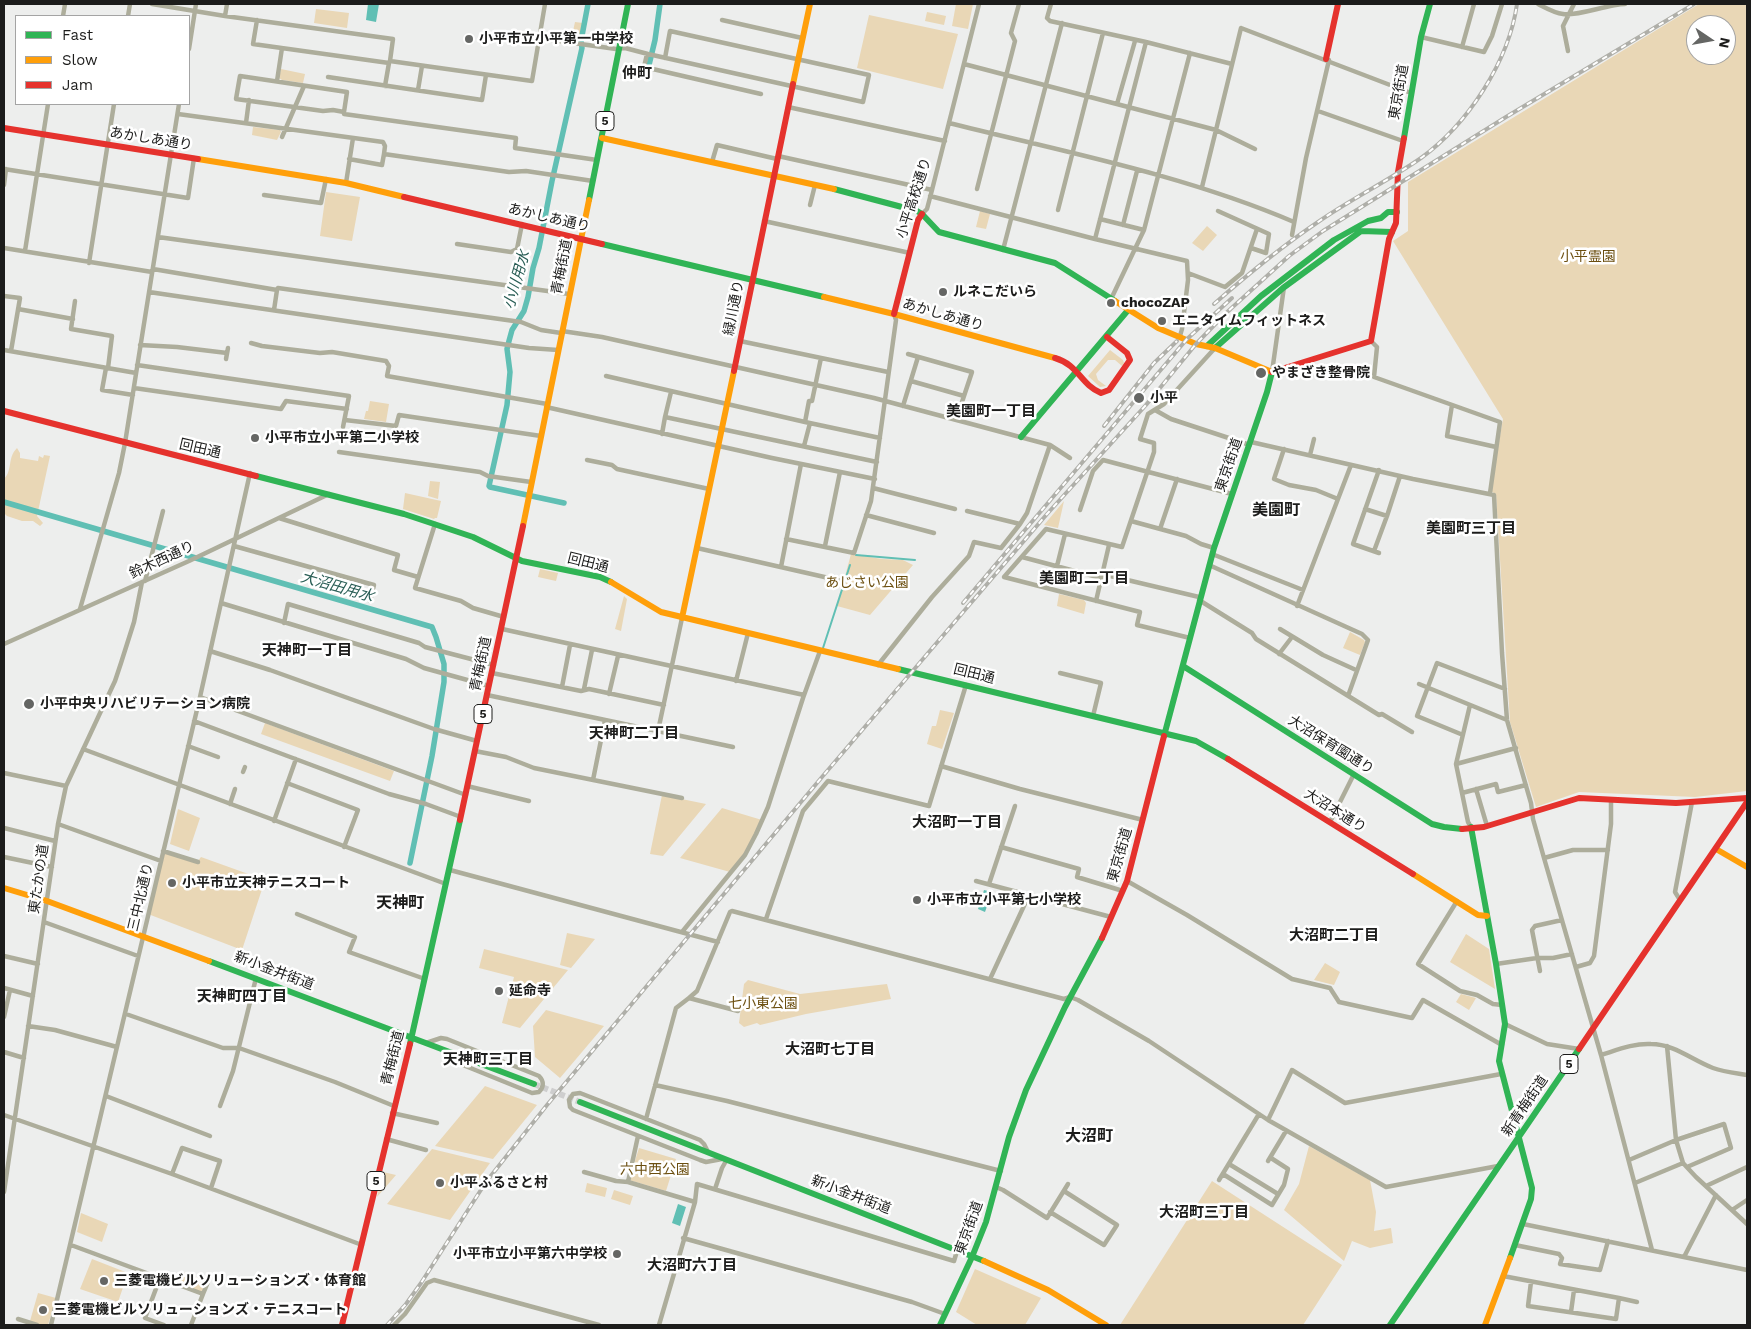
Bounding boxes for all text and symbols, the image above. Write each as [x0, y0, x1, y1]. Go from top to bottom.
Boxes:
legend [15, 15, 190, 105]
north arrow [1686, 15, 1736, 65]
text: Fast [62, 26, 93, 44]
place label: 小平市立小平第一中学校 [479, 31, 633, 47]
marker: 小平市立小平第一中学校 [463, 33, 475, 45]
text: N [1716, 36, 1734, 50]
text: Slow [62, 51, 98, 69]
street label: 東京街道 [1386, 63, 1412, 121]
district label: 仲町 [622, 65, 652, 83]
text: Jam [62, 76, 93, 94]
road number: 5 [596, 112, 614, 130]
street label: あかしあ通り [108, 124, 194, 154]
street label: 小平高校通り [893, 155, 935, 241]
street label: あかしあ通り [506, 200, 592, 236]
street label: 青梅街道 [548, 238, 576, 296]
water label: 小川用水 [500, 249, 534, 311]
park label: 小平霊園 [1560, 249, 1616, 265]
street label: 緑川通り [720, 279, 748, 337]
place label: ルネこだいら [953, 284, 1037, 300]
marker: ルネこだいら [937, 286, 949, 298]
street label: あかしあ通り [900, 295, 986, 335]
place label: chocoZAP [1121, 295, 1190, 311]
marker: chocoZAP [1105, 297, 1117, 309]
place label: エニタイムフィットネス [1172, 313, 1326, 329]
marker: エニタイムフィットネス [1156, 315, 1168, 327]
place label: やまざき整骨院 [1272, 365, 1370, 381]
marker: やまざき整骨院 [1254, 366, 1268, 380]
place label: 小平 [1150, 390, 1178, 406]
marker: 小平 [1132, 391, 1146, 405]
district label: 美園町一丁目 [946, 403, 1036, 421]
place label: 小平市立小平第二小学校 [265, 430, 419, 446]
marker: 小平市立小平第二小学校 [249, 432, 261, 444]
street label: 回田通 [178, 436, 222, 462]
street label: 東京街道 [1212, 436, 1246, 494]
district label: 美園町 [1252, 500, 1300, 520]
district label: 美園町三丁目 [1426, 520, 1516, 538]
street label: 鈴木西通り [127, 538, 197, 582]
street label: 回田通 [566, 550, 610, 576]
water label: 大沼田用水 [298, 568, 376, 606]
district label: 美園町二丁目 [1039, 570, 1129, 588]
park label: あじさい公園 [825, 575, 909, 591]
street label: 青梅街道 [467, 635, 495, 693]
district label: 天神町一丁目 [262, 642, 352, 660]
street label: 回田通 [952, 661, 996, 687]
place label: 小平中央リハビリテーション病院 [40, 696, 250, 712]
marker: 小平中央リハビリテーション病院 [22, 697, 36, 711]
road number: 5 [474, 704, 492, 724]
street label: 大沼保育園通り [1285, 712, 1377, 778]
district label: 天神町二丁目 [589, 725, 679, 743]
street label: 大沼本通り [1301, 785, 1369, 837]
district label: 大沼町一丁目 [912, 814, 1002, 832]
street label: 東京街道 [1104, 826, 1136, 884]
street label: 東たかの道 [26, 843, 52, 915]
street label: 三中北通り [125, 861, 157, 933]
place label: 小平市立天神テニスコート [182, 875, 350, 891]
marker: 小平市立天神テニスコート [166, 877, 178, 889]
place label: 小平市立小平第七小学校 [927, 892, 1081, 908]
district label: 天神町 [376, 893, 424, 913]
marker: 小平市立小平第七小学校 [911, 894, 923, 906]
district label: 大沼町二丁目 [1289, 927, 1379, 945]
street label: 新小金井街道 [232, 948, 316, 994]
place label: 延命寺 [509, 983, 551, 999]
marker: 延命寺 [493, 985, 505, 997]
district label: 天神町四丁目 [197, 988, 287, 1006]
park label: 七小東公園 [728, 996, 798, 1012]
street label: 青梅街道 [378, 1029, 408, 1087]
district label: 大沼町七丁目 [785, 1041, 875, 1059]
district label: 天神町三丁目 [443, 1051, 533, 1069]
road number: 5 [1560, 1054, 1578, 1074]
street label: 新青梅街道 [1498, 1072, 1552, 1140]
district label: 大沼町 [1065, 1126, 1113, 1146]
park label: 六中西公園 [620, 1162, 690, 1178]
road number: 5 [367, 1172, 385, 1190]
street label: 新小金井街道 [809, 1172, 893, 1218]
place label: 小平ふるさと村 [450, 1175, 548, 1191]
marker: 小平ふるさと村 [434, 1177, 446, 1189]
street label: 東京街道 [952, 1199, 986, 1257]
district label: 大沼町三丁目 [1159, 1204, 1249, 1222]
place label: 小平市立小平第六中学校 [453, 1246, 607, 1262]
marker: 小平市立小平第六中学校 [611, 1248, 623, 1260]
district label: 大沼町六丁目 [647, 1257, 737, 1275]
place label: 三菱電機ビルソリューションズ・体育館 [114, 1273, 366, 1289]
marker: 三菱電機ビルソリューションズ・体育館 [98, 1275, 110, 1287]
place label: 三菱電機ビルソリューションズ・テニスコート [53, 1302, 347, 1318]
marker: 三菱電機ビルソリューションズ・テニスコート [37, 1304, 49, 1316]

